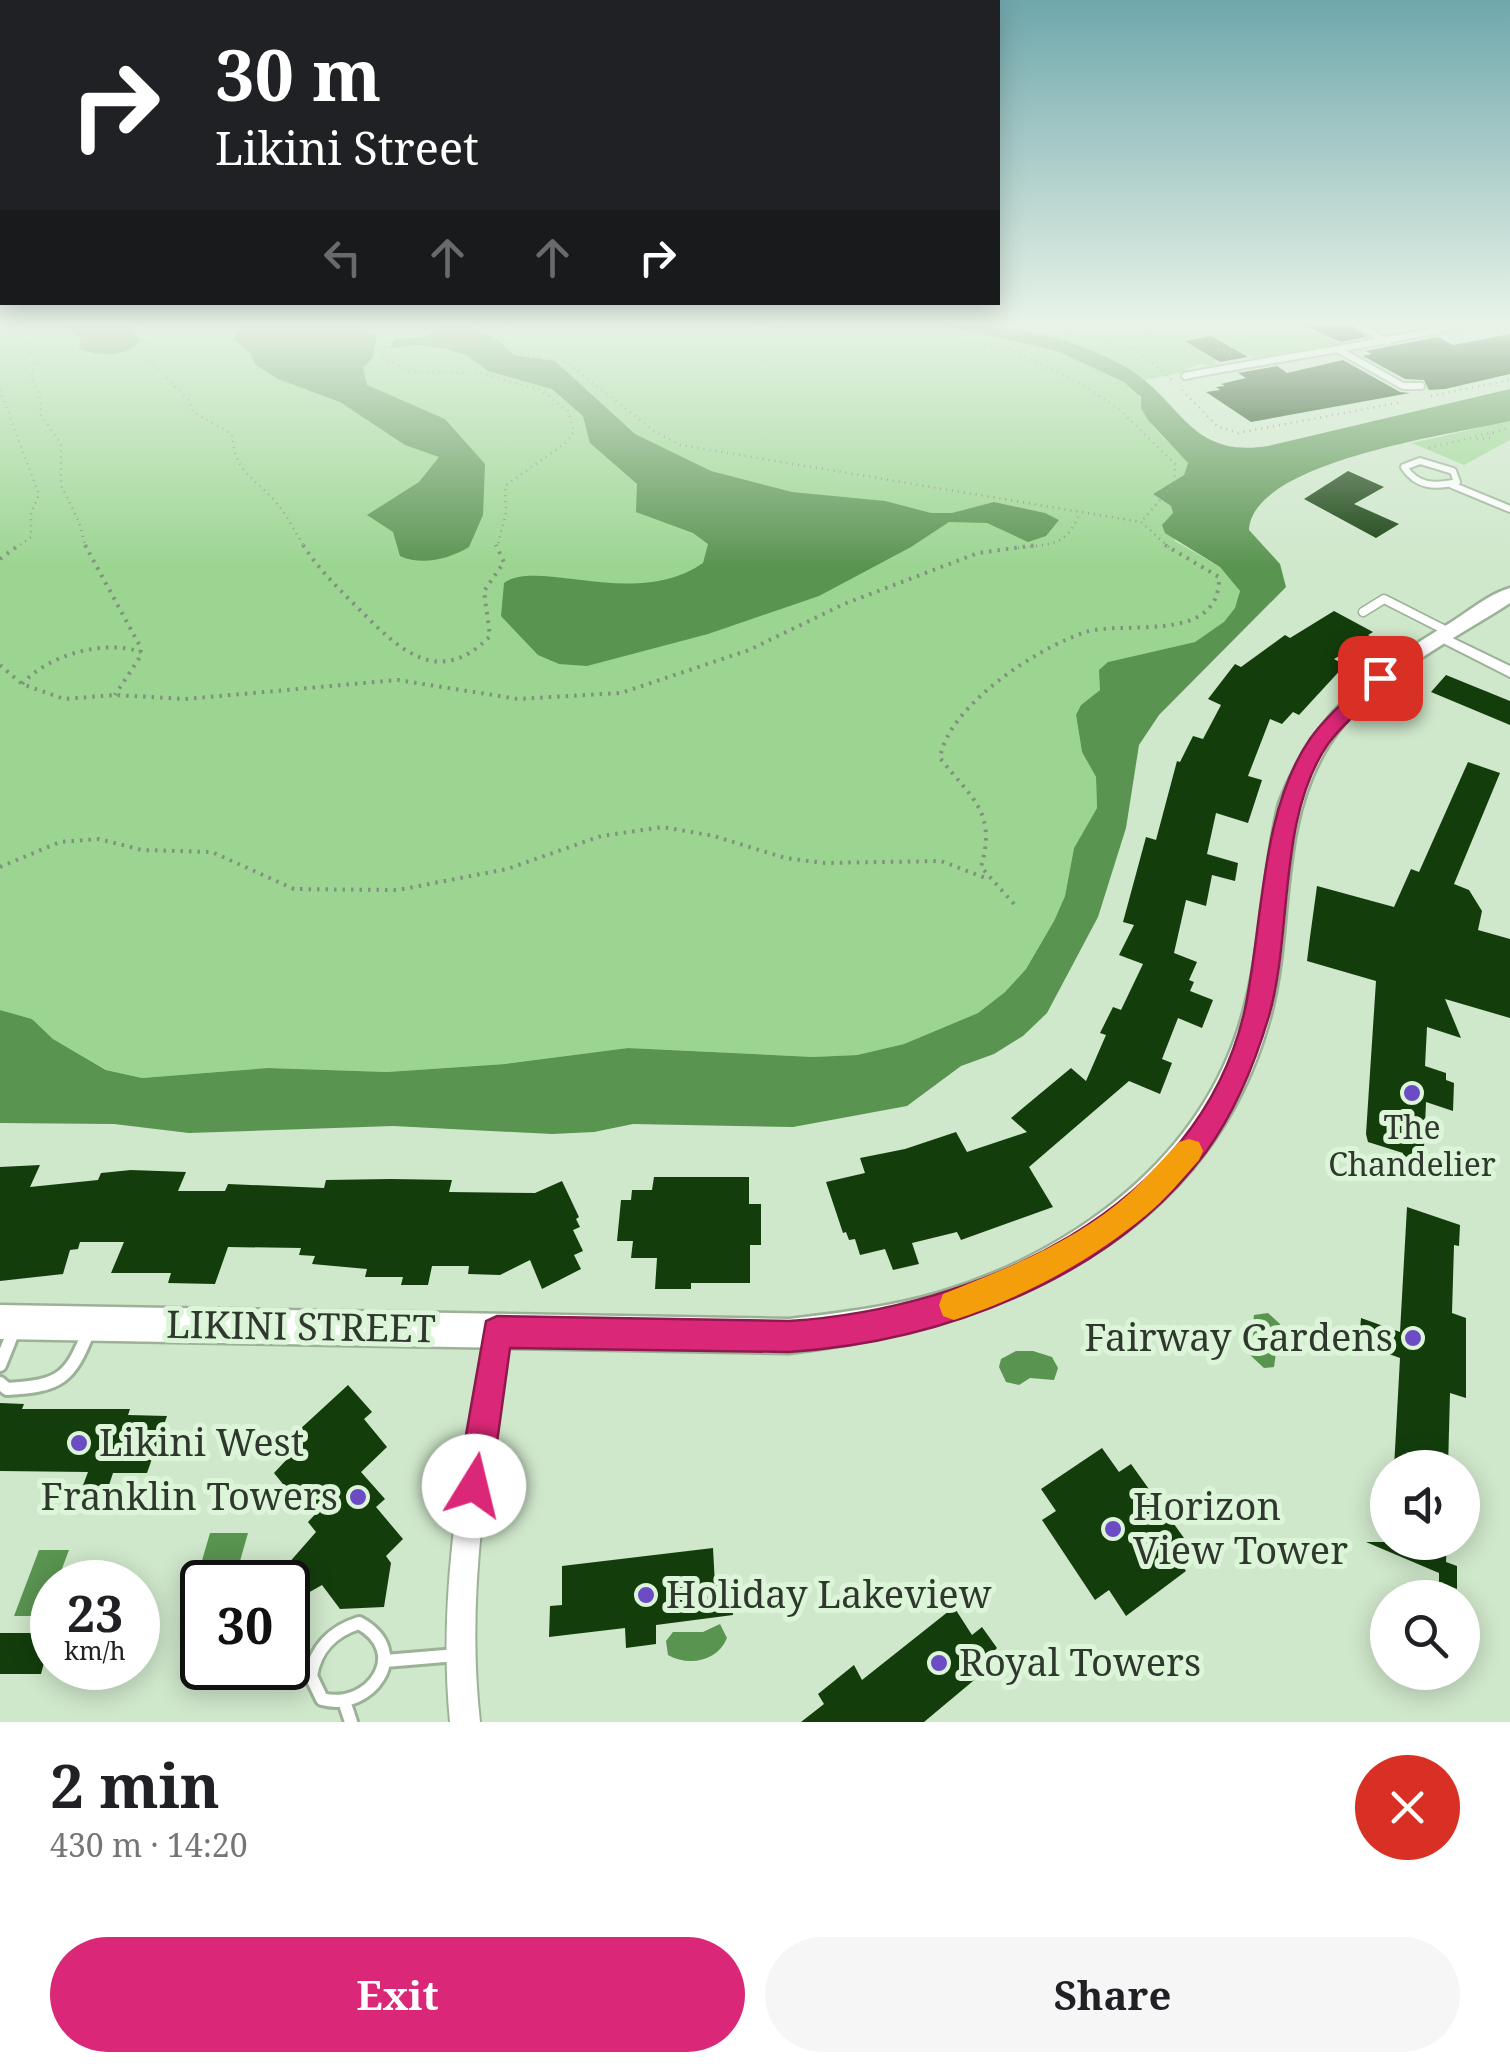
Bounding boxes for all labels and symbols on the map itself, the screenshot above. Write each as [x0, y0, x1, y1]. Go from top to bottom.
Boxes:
pin [1338, 636, 1423, 721]
marker: The Chandelier [1401, 1082, 1423, 1104]
place label: The Chandelier [1328, 1105, 1496, 1185]
street label: LIKINI STREET [166, 1297, 436, 1353]
place label: Fairway Gardens [1084, 1310, 1393, 1362]
marker: Fairway Gardens [1402, 1327, 1424, 1349]
place label: Likini West [99, 1415, 304, 1467]
marker: Likini West [68, 1432, 90, 1454]
position arrow [422, 1434, 526, 1538]
place label: Franklin Towers [41, 1469, 338, 1521]
place label: Horizon View Tower [1133, 1479, 1348, 1575]
marker: Franklin Towers [347, 1486, 369, 1508]
marker: Horizon View Tower [1102, 1518, 1124, 1540]
speed limit sign: 30 [180, 1560, 310, 1690]
place label: Holiday Lakeview [666, 1567, 992, 1619]
marker: Holiday Lakeview [635, 1584, 657, 1606]
place label: Royal Towers [959, 1635, 1201, 1687]
marker: Royal Towers [928, 1652, 950, 1674]

